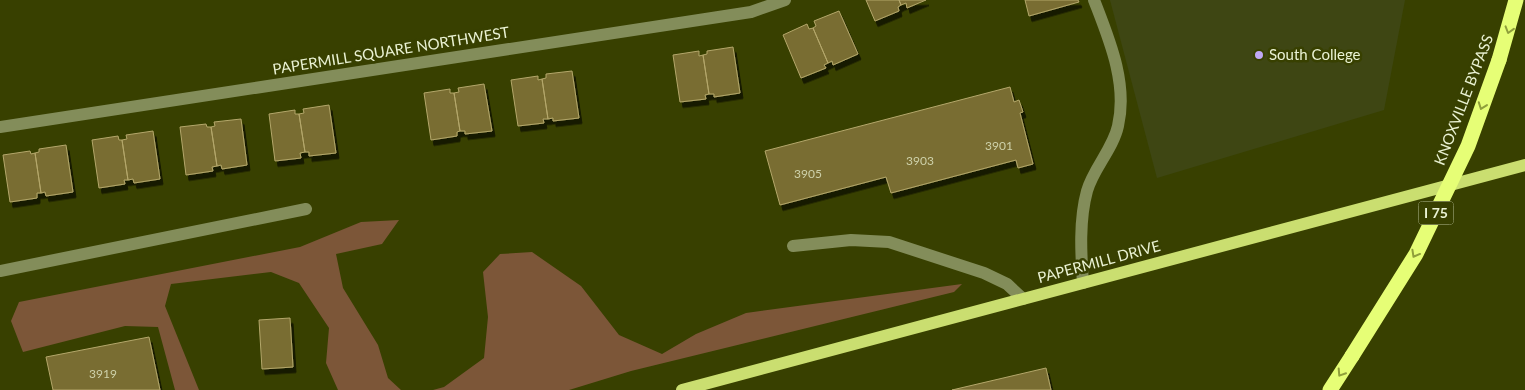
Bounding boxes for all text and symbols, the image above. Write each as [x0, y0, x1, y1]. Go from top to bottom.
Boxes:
street label: PAPERMILL SQUARE NORTHWEST [271, 22, 511, 78]
one-way arrow [1504, 26, 1514, 34]
street label: KNOXVILLE BYPASS [1430, 32, 1496, 167]
place label: South College [1269, 45, 1361, 63]
marker: South College [1253, 49, 1265, 61]
one-way arrow [1478, 101, 1488, 110]
house number: 3901 [985, 138, 1013, 153]
house number: 3903 [906, 153, 934, 168]
house number: 3905 [794, 166, 822, 181]
road number: I 75 [1418, 202, 1454, 224]
street label: PAPERMILL DRIVE [1035, 236, 1162, 286]
one-way arrow [1412, 249, 1422, 258]
house number: 3919 [89, 366, 117, 381]
one-way arrow [1338, 367, 1347, 377]

